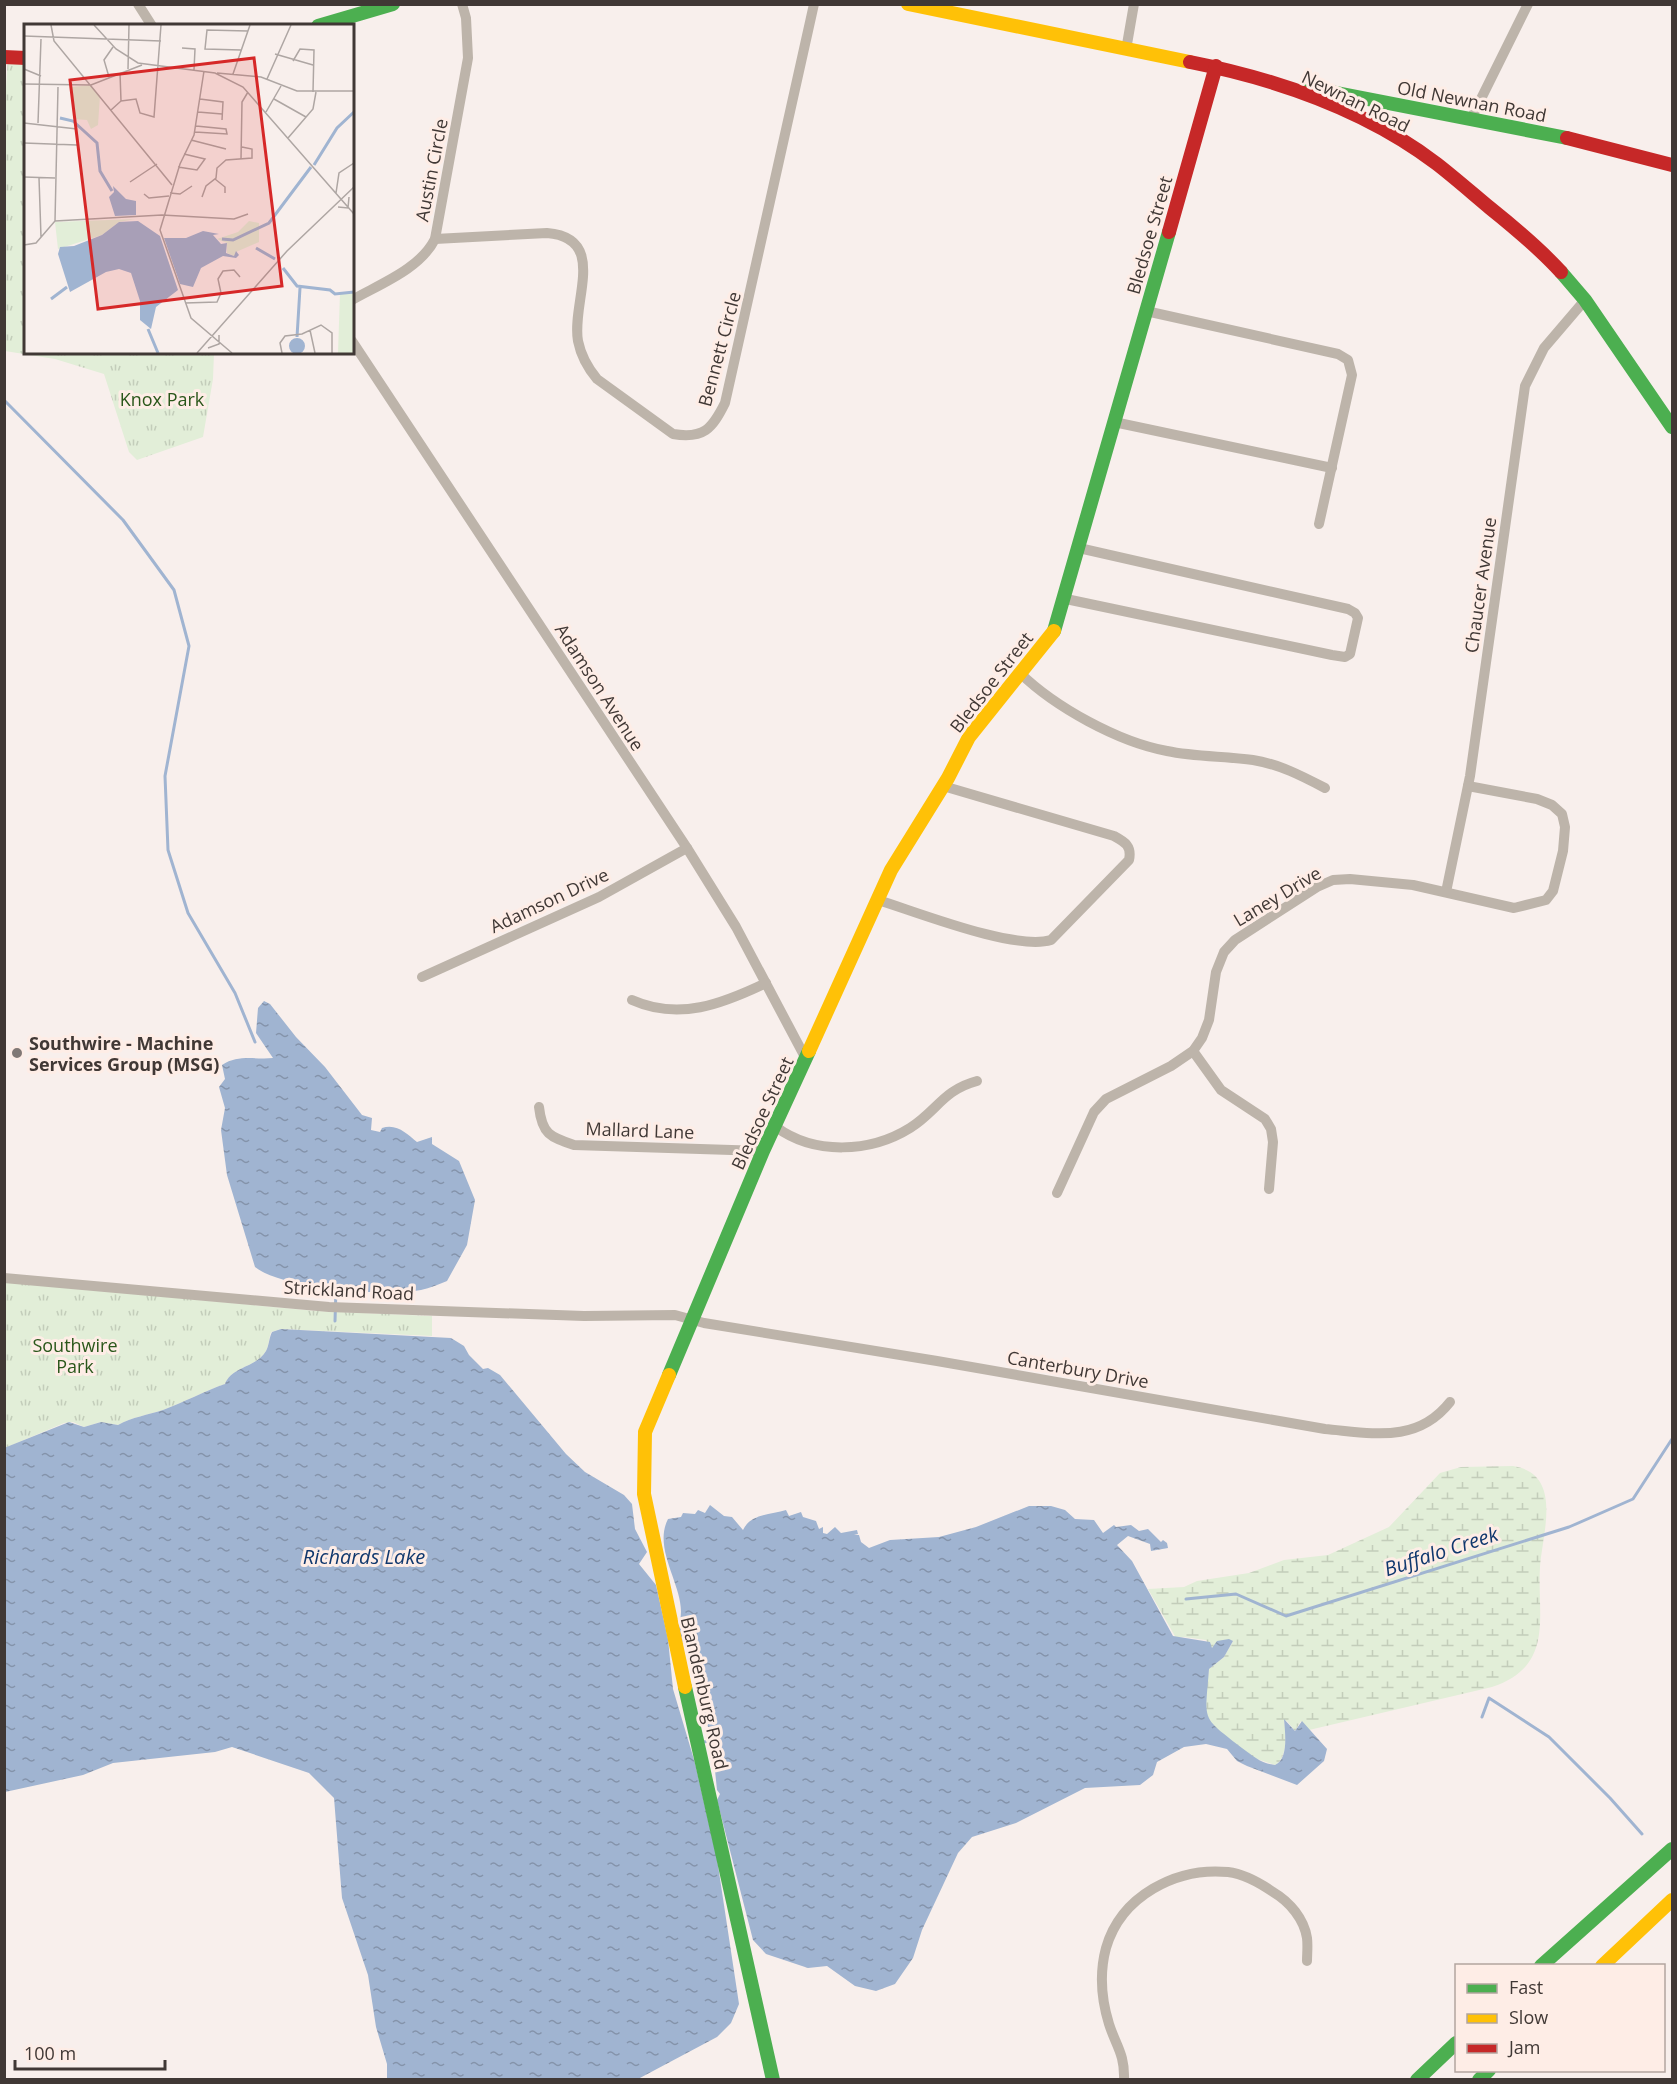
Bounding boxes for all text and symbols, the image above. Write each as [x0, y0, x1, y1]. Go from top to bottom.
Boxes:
inset map [24, 24, 354, 354]
street label: Newnan Road [1298, 64, 1414, 138]
street label: Old Newnan Road [1395, 75, 1549, 127]
street label: Austin Circle [409, 117, 453, 223]
street label: Bledsoe Street [1121, 173, 1177, 297]
street label: Bennett Circle [692, 289, 746, 409]
park label: Knox Park [120, 387, 205, 411]
street label: Chaucer Avenue [1459, 516, 1501, 654]
street label: Adamson Avenue [550, 619, 650, 755]
street label: Bledsoe Street [944, 627, 1038, 737]
street label: Laney Drive [1229, 860, 1325, 932]
street label: Adamson Drive [486, 862, 612, 938]
place label: Southwire - Machine Services Group (MSG) [29, 1031, 219, 1076]
marker: Southwire - Machine Services Group (MSG) [10, 1046, 24, 1060]
street label: Bledsoe Street [725, 1053, 799, 1173]
street label: Mallard Lane [585, 1116, 695, 1144]
street label: Strickland Road [283, 1275, 415, 1305]
park label: Southwire Park [32, 1333, 118, 1378]
street label: Canterbury Drive [1005, 1345, 1151, 1393]
water label: Buffalo Creek [1381, 1520, 1503, 1582]
water label: Richards Lake [303, 1543, 425, 1570]
street label: Blandenburg Road [676, 1614, 734, 1772]
legend [1455, 1964, 1665, 2072]
text: Fast [1509, 1975, 1543, 1999]
text: Slow [1509, 2005, 1548, 2029]
scale bar [15, 2033, 165, 2071]
text: Jam [1507, 2035, 1541, 2059]
text: 100 m [24, 2041, 76, 2065]

